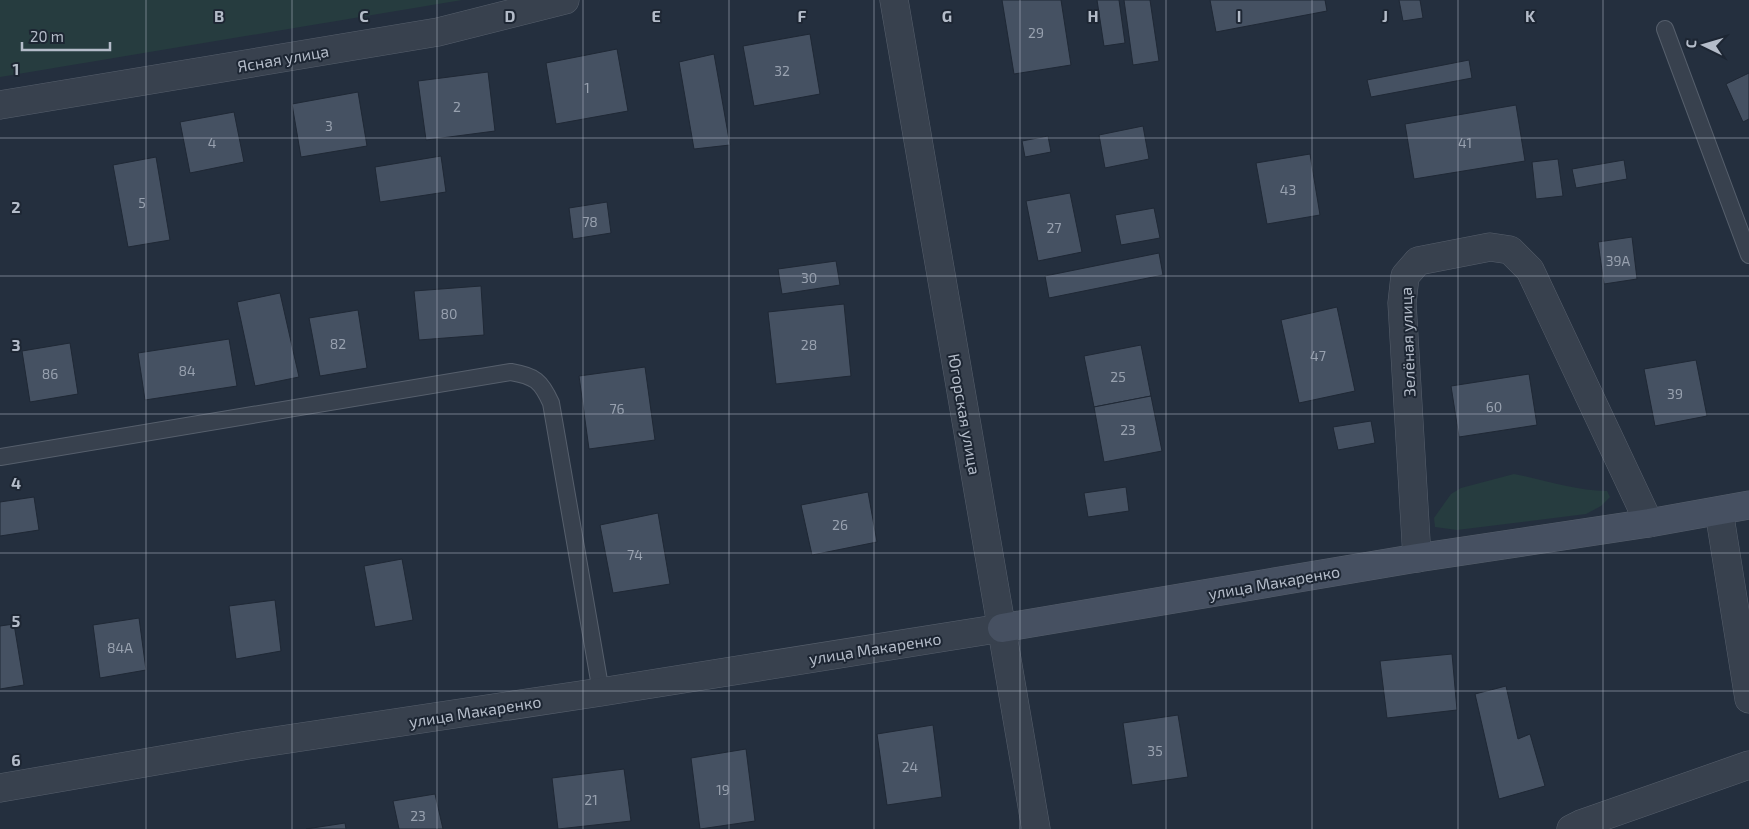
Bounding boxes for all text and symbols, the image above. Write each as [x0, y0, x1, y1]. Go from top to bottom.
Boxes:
text: B [214, 6, 224, 25]
text: C [359, 6, 369, 25]
text: D [505, 6, 516, 25]
text: E [651, 6, 661, 25]
text: F [798, 6, 807, 25]
text: G [942, 6, 952, 25]
text: H [1087, 6, 1099, 25]
text: I [1237, 6, 1241, 25]
text: J [1382, 6, 1388, 25]
text: K [1525, 6, 1536, 25]
scale bar [22, 20, 110, 52]
north arrow [1679, 20, 1729, 70]
house number: 29 [1028, 24, 1044, 41]
text: 20 m [30, 27, 64, 45]
text: С [1682, 39, 1699, 49]
street label: Ясная улица [236, 41, 331, 76]
text: 1 [13, 59, 19, 78]
house number: 32 [774, 62, 790, 79]
house number: 1 [584, 79, 590, 96]
house number: 2 [453, 98, 461, 115]
house number: 3 [325, 117, 333, 134]
house number: 4 [208, 134, 216, 151]
house number: 41 [1458, 134, 1472, 151]
house number: 43 [1280, 181, 1296, 198]
house number: 5 [138, 194, 146, 211]
text: 2 [11, 197, 21, 216]
house number: 78 [582, 213, 598, 230]
house number: 27 [1046, 219, 1062, 236]
house number: 39А [1606, 252, 1631, 269]
house number: 30 [801, 269, 817, 286]
street label: Зелёная улица [1396, 287, 1419, 397]
house number: 80 [441, 305, 457, 322]
text: 3 [11, 335, 21, 354]
house number: 82 [330, 335, 346, 352]
house number: 28 [801, 336, 817, 353]
house number: 47 [1310, 347, 1326, 364]
street label: Югорская улица [944, 352, 985, 476]
house number: 84 [178, 362, 196, 379]
house number: 86 [42, 365, 58, 382]
house number: 25 [1110, 368, 1126, 385]
house number: 39 [1667, 385, 1683, 402]
house number: 60 [1486, 398, 1502, 415]
house number: 76 [609, 400, 625, 417]
house number: 23 [1120, 421, 1136, 438]
text: 4 [11, 473, 21, 492]
house number: 26 [832, 516, 848, 533]
house number: 74 [627, 546, 643, 563]
street label: улица Макаренко [1207, 561, 1342, 604]
text: 5 [12, 611, 21, 630]
street label: улица Макаренко [808, 628, 943, 669]
house number: 84А [107, 639, 133, 656]
street label: улица Макаренко [408, 691, 543, 732]
house number: 35 [1147, 742, 1163, 759]
text: 6 [11, 750, 21, 769]
house number: 24 [902, 758, 918, 775]
house number: 19 [716, 781, 730, 798]
house number: 21 [584, 791, 598, 808]
house number: 23 [410, 807, 426, 824]

